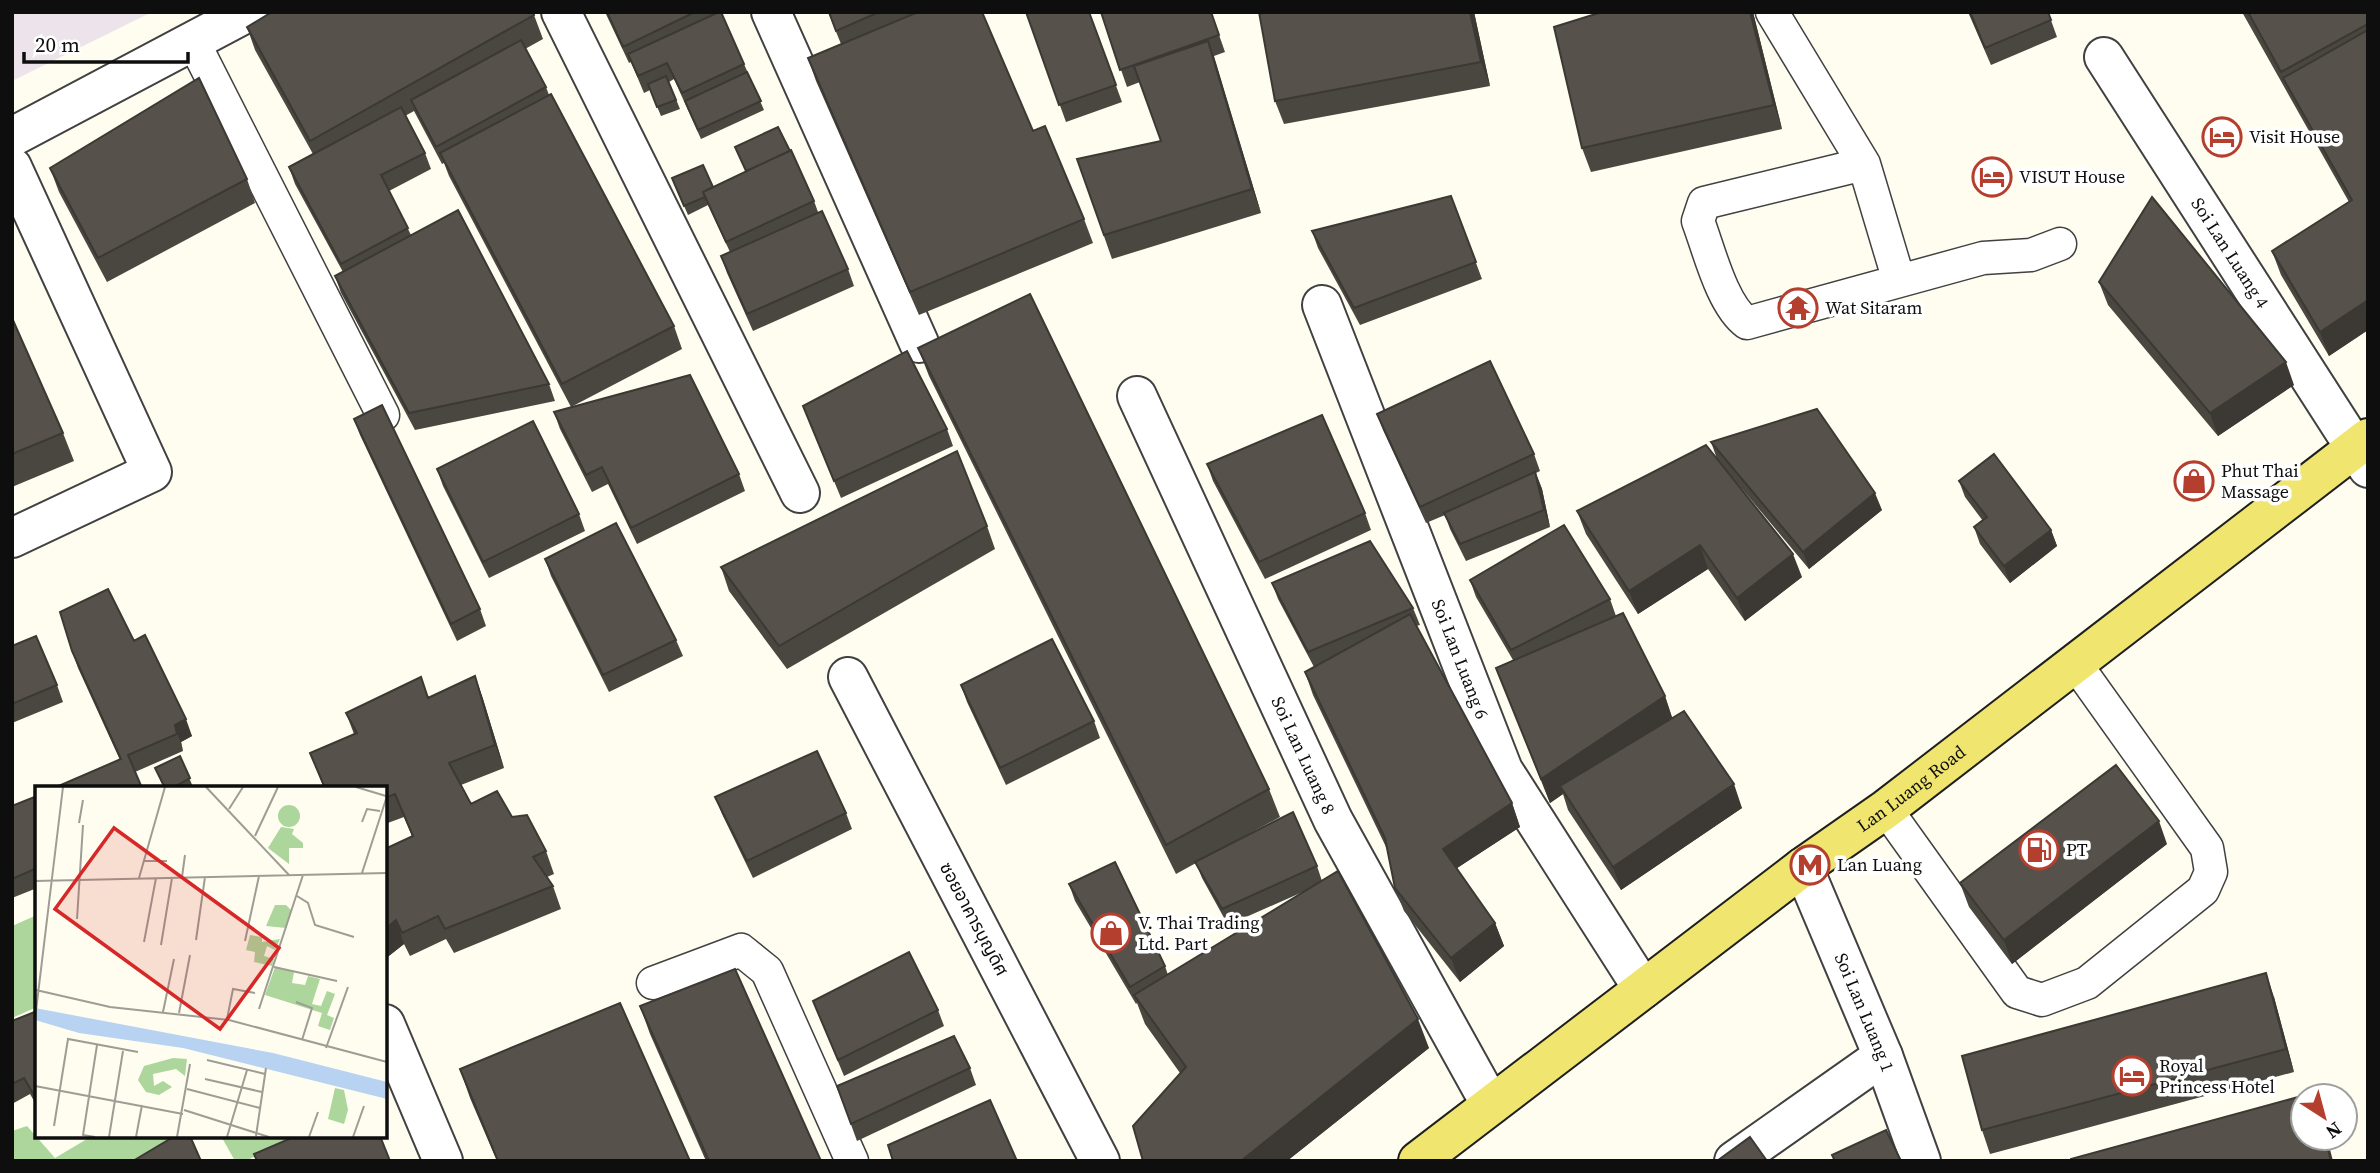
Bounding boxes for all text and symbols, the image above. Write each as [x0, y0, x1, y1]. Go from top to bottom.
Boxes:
scale bar [24, 21, 189, 65]
text: 20 m [35, 30, 80, 59]
hotel icon: Visit House [2201, 116, 2243, 158]
place label: Visit House [2249, 124, 2340, 149]
hotel icon: VISUT House [1971, 156, 2013, 198]
place label: VISUT House [2019, 164, 2125, 189]
street label: Soi Lan Luang 4 [2186, 193, 2275, 313]
temple icon: Wat Sitaram [1777, 287, 1819, 329]
place label: Wat Sitaram [1825, 295, 1922, 320]
place label: Phut Thai Massage [2221, 458, 2299, 504]
shop icon: Phut Thai Massage [2173, 460, 2215, 502]
street label: Soi Lan Luang 6 [1426, 595, 1495, 723]
street label: Soi Lan Luang 8 [1266, 692, 1342, 818]
street label: Lan Luang Road [1852, 739, 1970, 838]
inset map [35, 786, 387, 1138]
fuel station icon: PT [2018, 829, 2060, 871]
place label: PT [2066, 837, 2088, 862]
metro station icon: Lan Luang [1789, 844, 1831, 886]
place label: Lan Luang [1837, 852, 1922, 877]
street label: ซอยอาคารบุญดิศ [934, 858, 1015, 980]
place label: V. Thai Trading Ltd. Part [1138, 910, 1260, 956]
shop icon: V. Thai Trading Ltd. Part [1090, 912, 1132, 954]
street label: Soi Lan Luang 1 [1829, 949, 1901, 1075]
place label: Royal Princess Hotel [2159, 1053, 2275, 1099]
hotel icon: Royal Princess Hotel [2111, 1055, 2153, 1097]
north arrow [2289, 1082, 2359, 1152]
text: N [2321, 1116, 2347, 1145]

